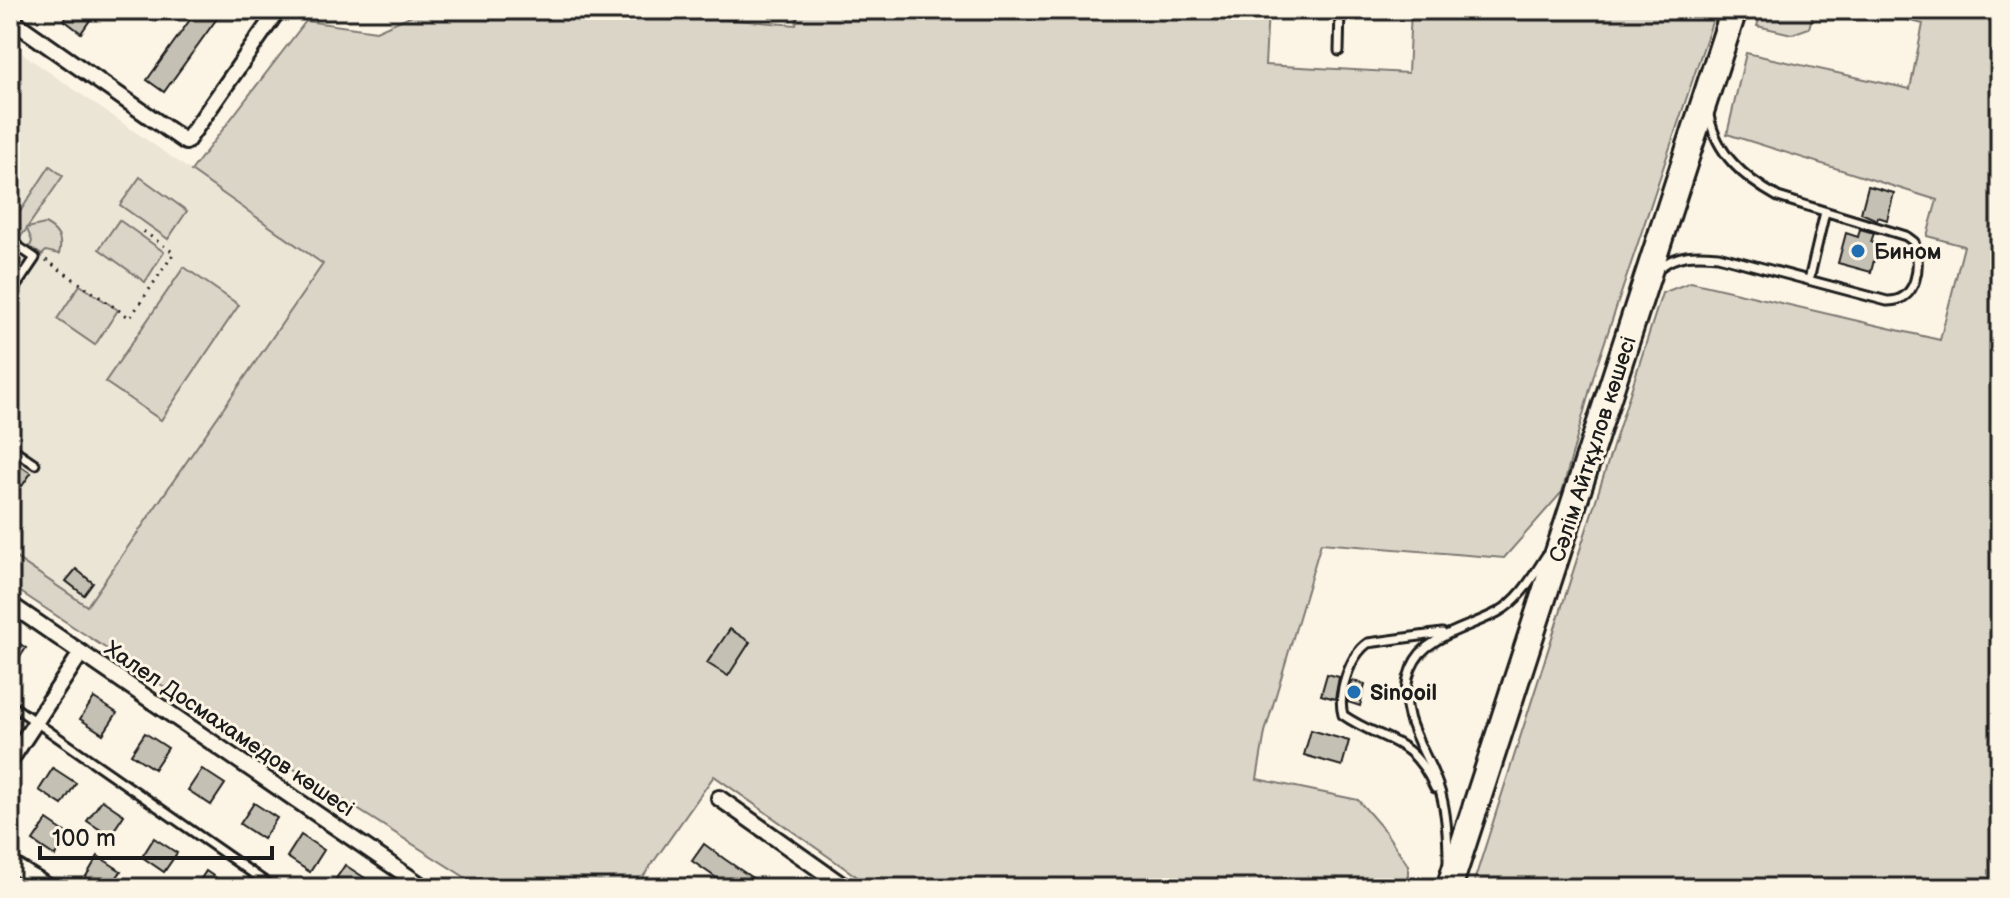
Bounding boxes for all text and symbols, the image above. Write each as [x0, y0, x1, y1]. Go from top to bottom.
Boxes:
place label: Бином [1874, 239, 1941, 266]
marker: Бином [1849, 242, 1867, 260]
street label: Сәлім Айтқұлов көшесі [1544, 333, 1643, 566]
street label: Халел Досмахамедов көшесі [99, 635, 359, 823]
place label: Sinooil [1370, 680, 1437, 707]
marker: Sinooil [1345, 683, 1363, 701]
scale bar [40, 810, 272, 860]
text: 100 m [52, 824, 116, 853]

